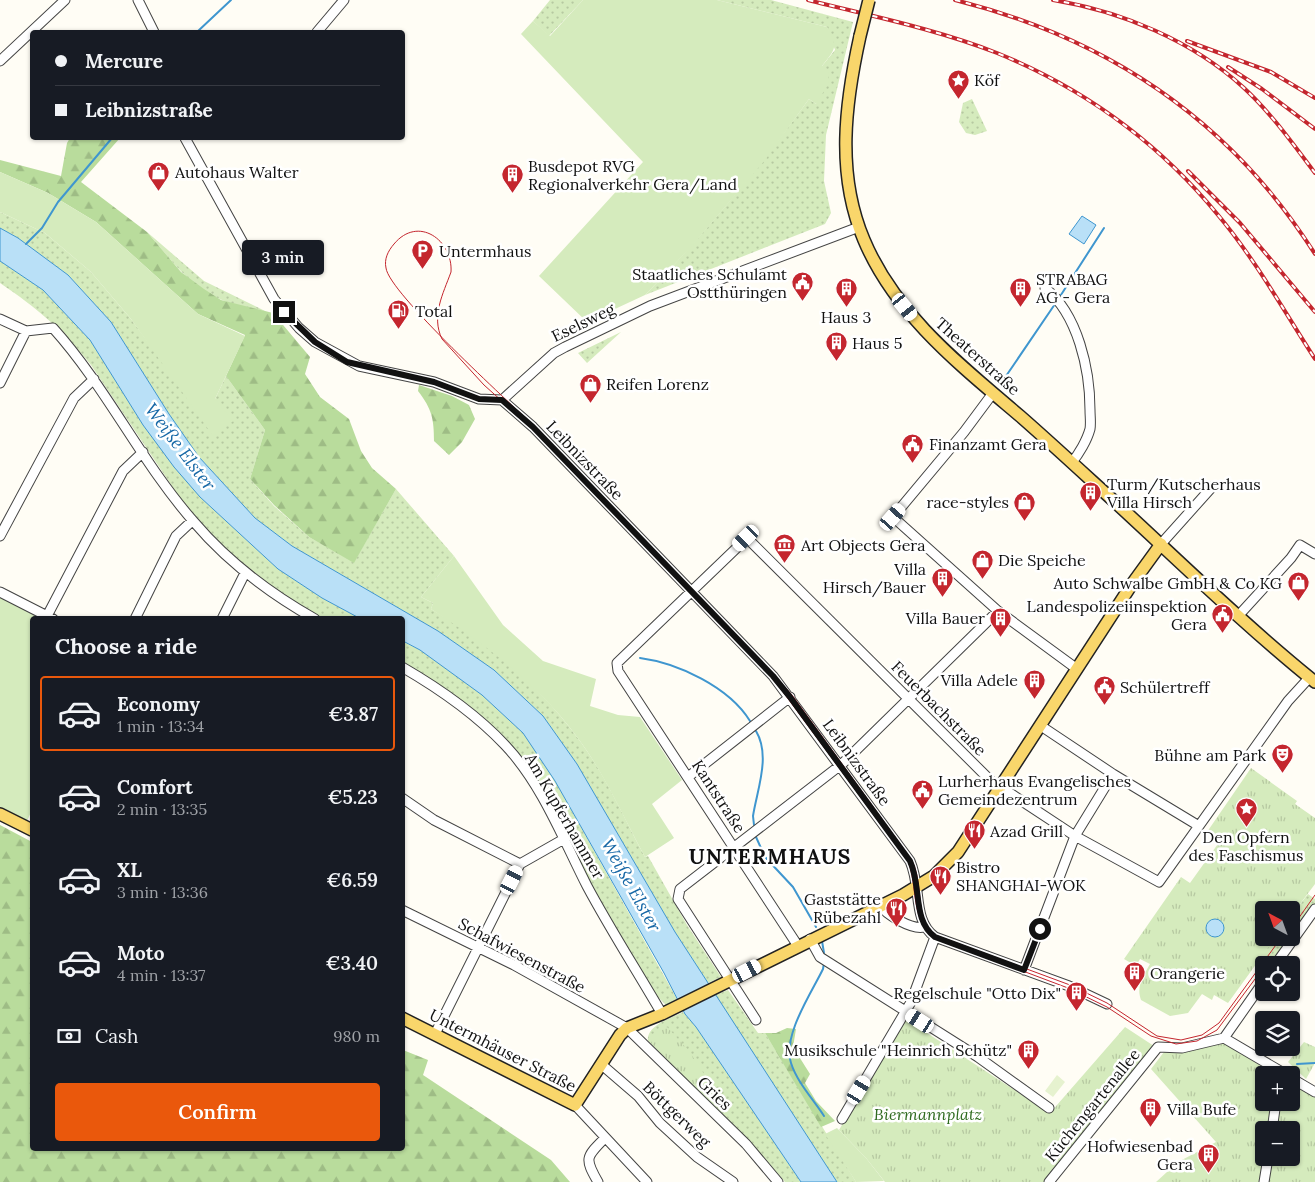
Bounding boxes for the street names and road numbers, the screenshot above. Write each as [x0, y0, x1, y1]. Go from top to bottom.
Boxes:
street label: Eselsweg [548, 298, 619, 346]
street label: Theaterstraße [932, 313, 1025, 399]
street label: Leibnizstraße [542, 416, 628, 504]
street label: Feuerbachstraße [887, 656, 991, 760]
street label: Leibnizstraße [819, 715, 895, 810]
street label: Am Kupferhammer [521, 749, 609, 882]
street label: Kantstraße [688, 756, 750, 837]
street label: Schafwiesenstraße [455, 913, 589, 997]
street label: Untermhäuser Straße [426, 1004, 580, 1096]
street label: Küchengartenallee [1040, 1044, 1144, 1166]
street label: Gries [694, 1072, 736, 1114]
street label: Böttgerweg [639, 1077, 716, 1152]

